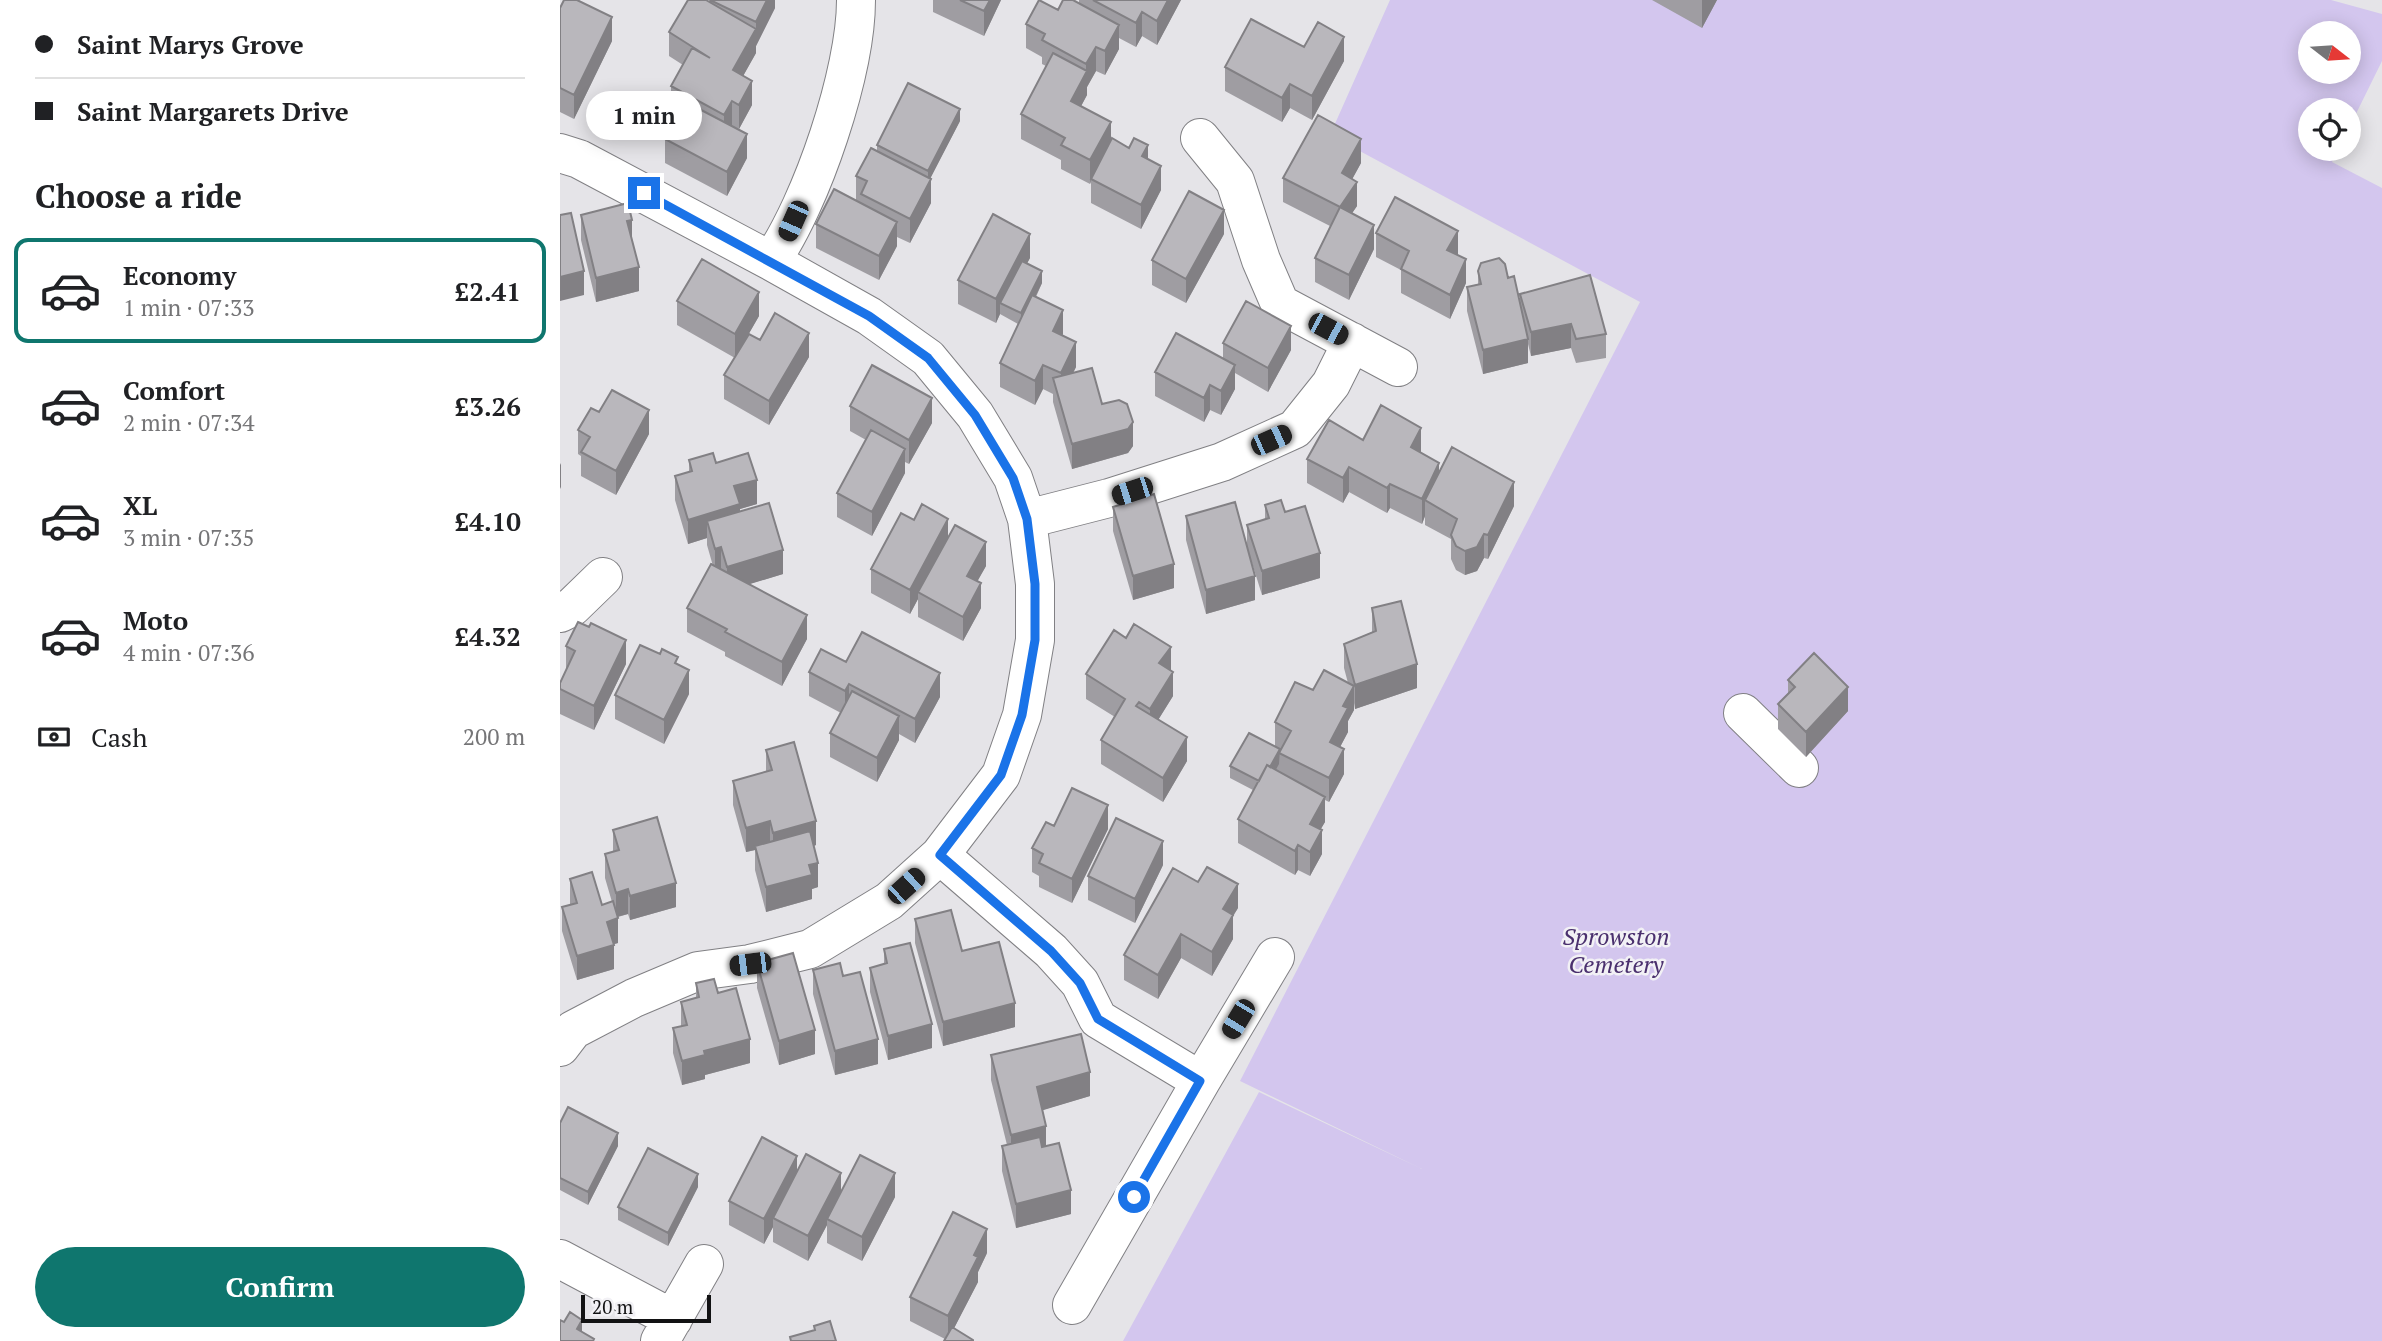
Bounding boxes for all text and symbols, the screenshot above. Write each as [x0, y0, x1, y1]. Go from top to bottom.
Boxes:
north arrow [2298, 21, 2361, 84]
map controls [2298, 21, 2361, 161]
text: Saint Marys Grove [77, 27, 304, 61]
callout: 1 min [586, 92, 702, 140]
text: Saint Margarets Drive [77, 94, 349, 128]
button: locate [2298, 98, 2361, 161]
text: 1 min [613, 100, 675, 131]
text: Choose a ride [35, 175, 242, 217]
route end [628, 177, 660, 209]
car [775, 198, 812, 244]
text: Economy [123, 258, 236, 292]
icon: car [39, 259, 102, 322]
text: £2.41 [455, 274, 521, 308]
text: 1 min · 07:33 [123, 292, 255, 323]
car [1305, 310, 1352, 348]
text: Comfort [123, 373, 225, 407]
icon: car [39, 374, 102, 437]
text: £3.26 [455, 389, 521, 423]
text: 2 min · 07:34 [123, 407, 255, 438]
car [1248, 422, 1295, 458]
car [1109, 475, 1156, 507]
text: XL [123, 488, 157, 522]
icon: car [39, 489, 102, 552]
text: £4.10 [455, 504, 521, 538]
text: 3 min · 07:35 [123, 522, 255, 553]
text: Moto [123, 603, 188, 637]
icon: car [39, 604, 102, 667]
text: £4.32 [455, 619, 521, 653]
text: 4 min · 07:36 [123, 637, 255, 668]
icon: cash [35, 718, 73, 756]
text: Cash [91, 720, 147, 754]
text: 200 m [463, 721, 525, 752]
car [884, 864, 929, 908]
park label: Sprowston Cemetery [1562, 920, 1670, 980]
car [728, 951, 773, 977]
car [1219, 996, 1258, 1042]
route start [1118, 1181, 1150, 1213]
button: Confirm [35, 1247, 525, 1327]
scale bar [581, 1292, 710, 1324]
text: 20 m [592, 1294, 633, 1319]

